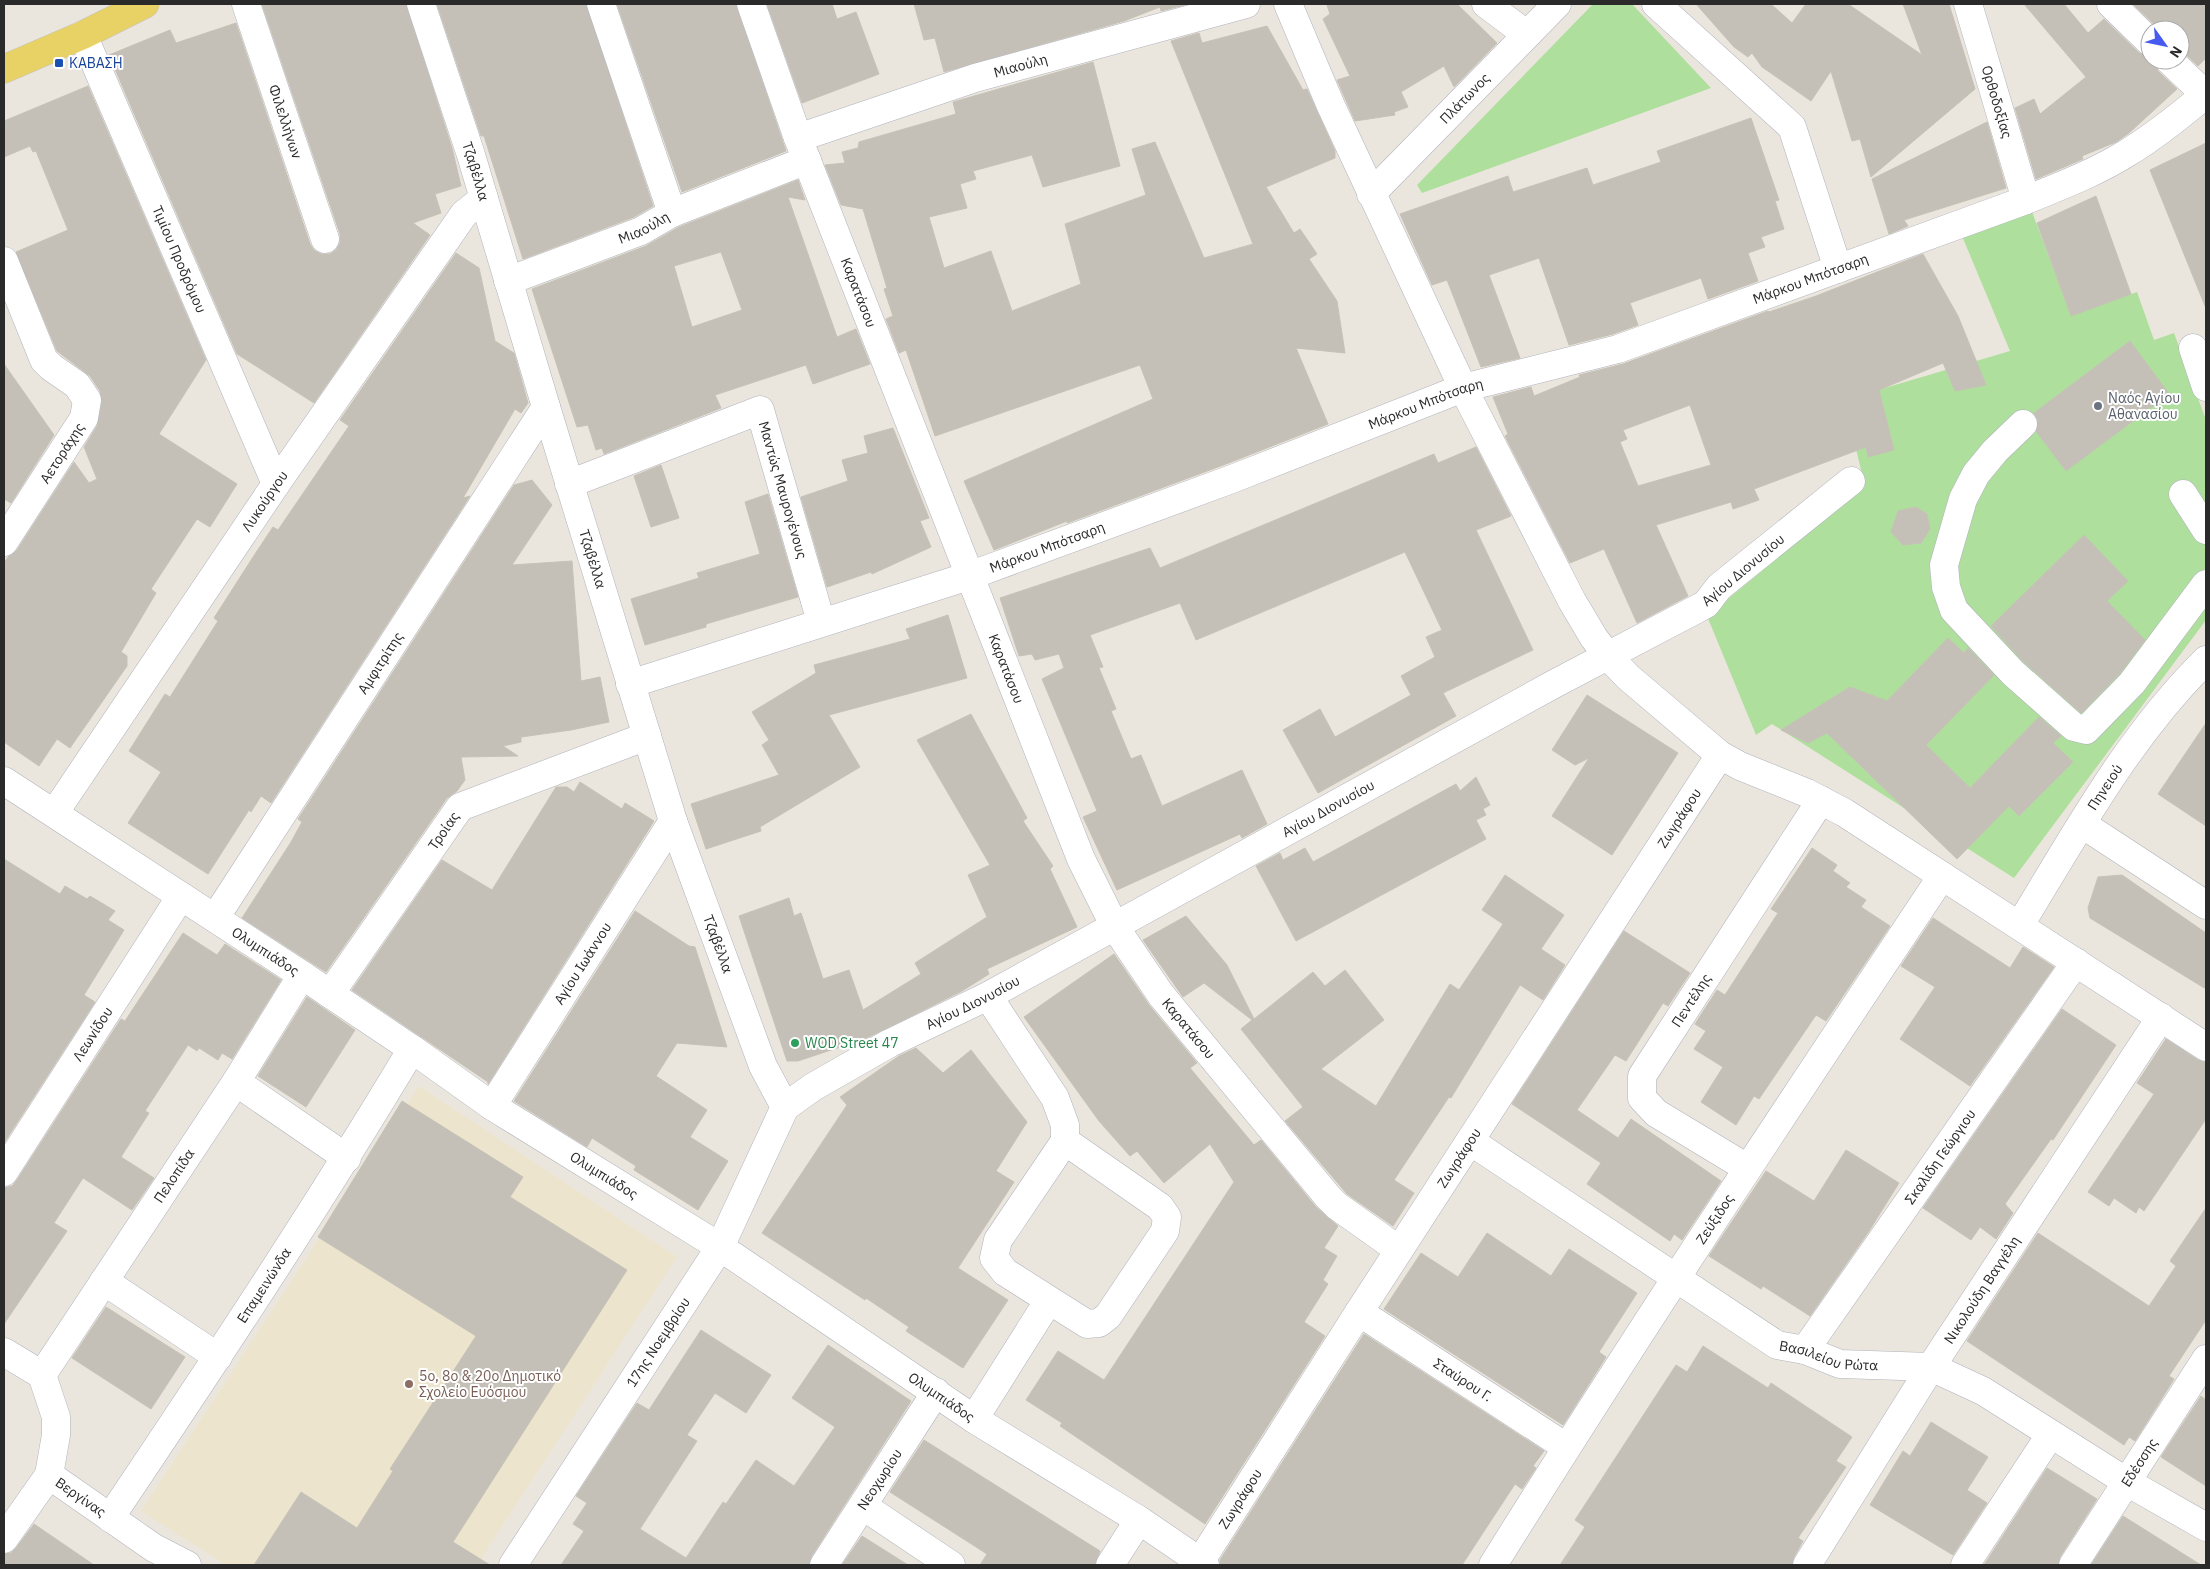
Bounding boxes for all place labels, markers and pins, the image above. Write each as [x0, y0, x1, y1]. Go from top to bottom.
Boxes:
place label: ΚΑΒΑΣΗ [69, 54, 123, 72]
marker: ΚΑΒΑΣΗ [53, 57, 65, 69]
place label: Ναός Αγίου Αθανασίου [2108, 389, 2180, 423]
marker: Ναός Αγίου Αθανασίου [2092, 400, 2104, 412]
place label: WOD Street 47 [805, 1034, 899, 1052]
marker: WOD Street 47 [789, 1037, 801, 1049]
place label: 5ο, 8ο & 20ο Δημοτικό Σχολείο Ευόσμου [419, 1367, 561, 1401]
marker: 5ο, 8ο & 20ο Δημοτικό Σχολείο Ευόσμου [403, 1378, 415, 1390]

